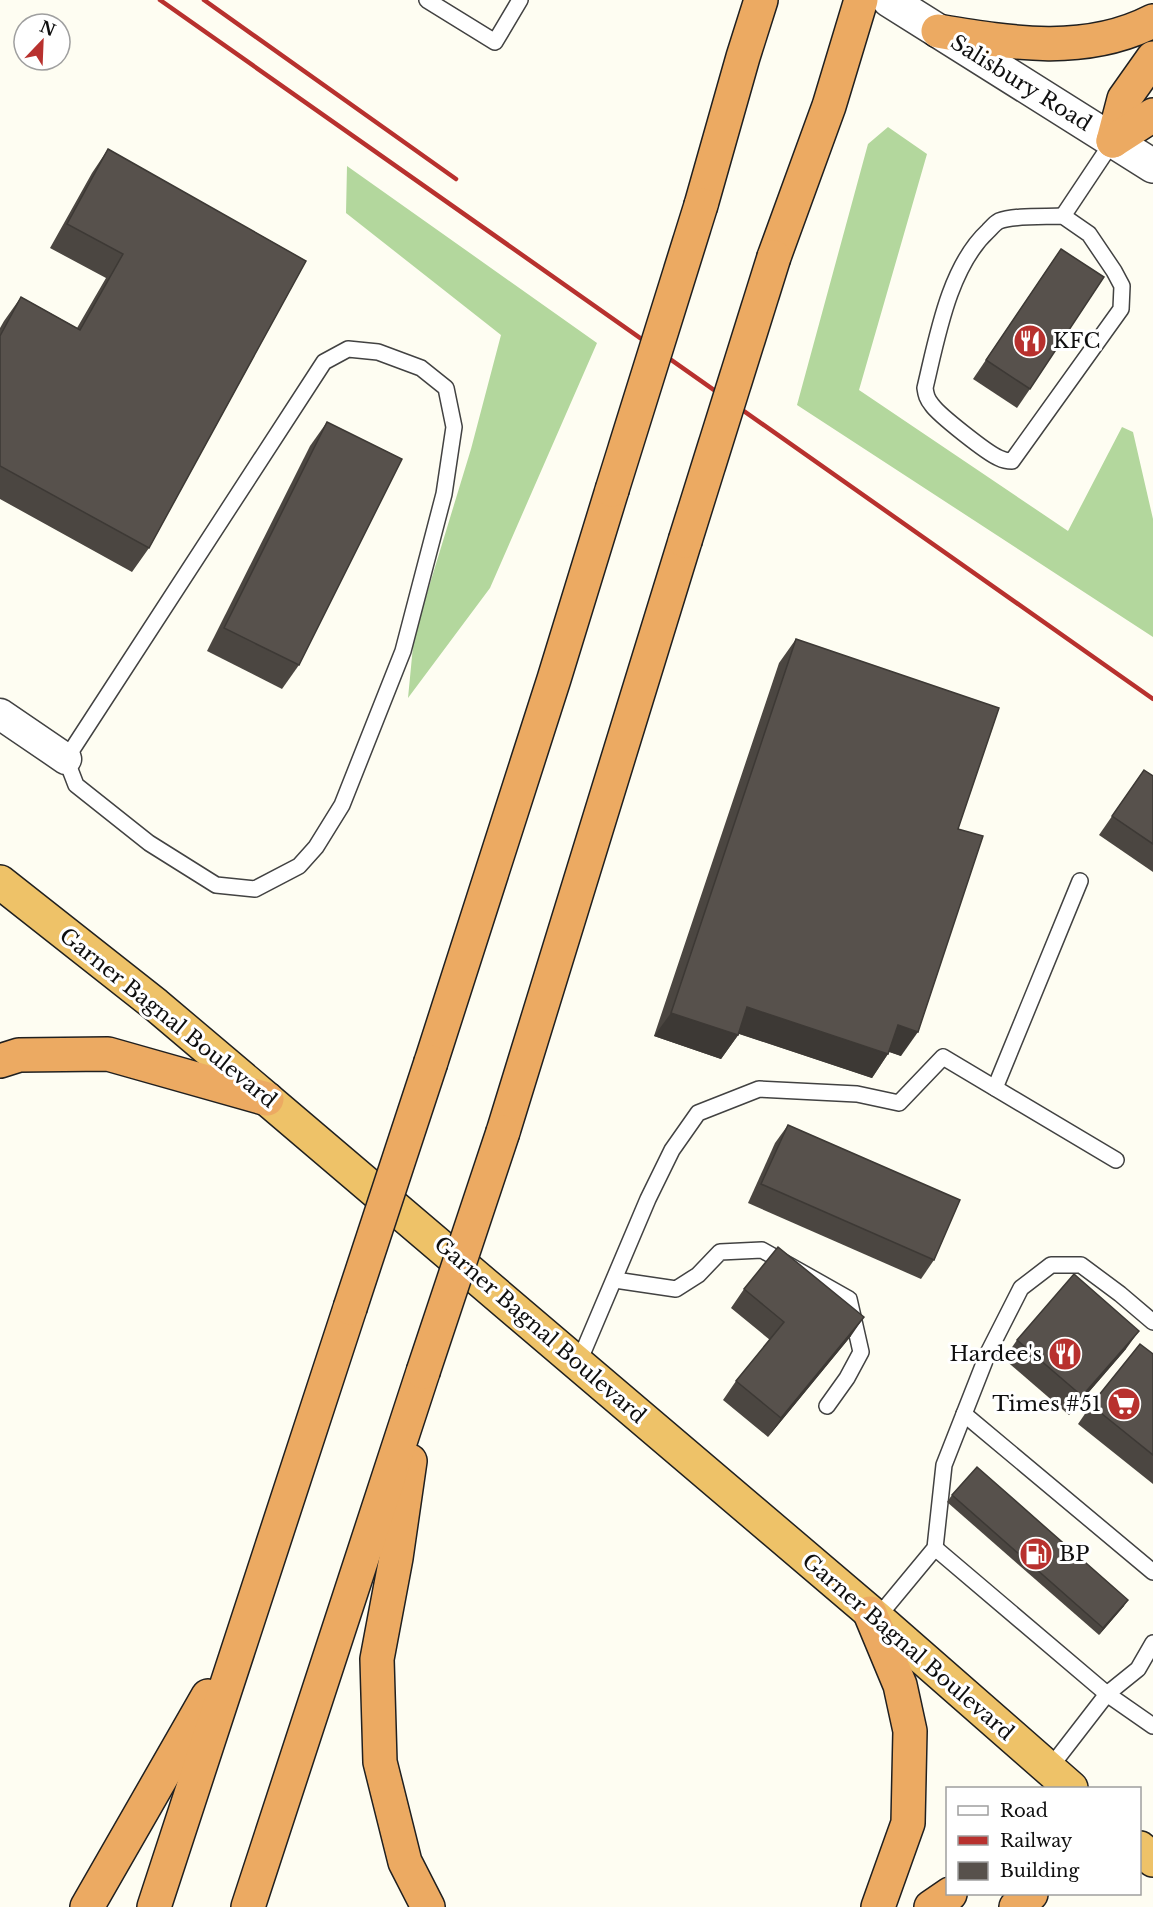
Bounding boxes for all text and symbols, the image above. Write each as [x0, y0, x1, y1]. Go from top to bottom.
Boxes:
north arrow [12, 12, 72, 72]
text: N [37, 16, 59, 40]
street label: Salisbury Road [946, 29, 1096, 137]
restaurant icon: KFC [1012, 323, 1048, 359]
place label: KFC [1053, 328, 1100, 354]
street label: Garner Bagnal Boulevard [54, 922, 282, 1114]
street label: Garner Bagnal Boulevard [429, 1231, 651, 1429]
restaurant icon: Hardee's [1047, 1336, 1083, 1372]
place label: Hardee's [949, 1341, 1042, 1367]
supermarket icon: Times #51 [1106, 1386, 1142, 1422]
place label: Times #51 [992, 1391, 1101, 1417]
fuel station icon: BP [1018, 1536, 1054, 1572]
place label: BP [1059, 1541, 1089, 1567]
street label: Garner Bagnal Boulevard [797, 1548, 1019, 1746]
legend [946, 1787, 1141, 1895]
text: Road [1000, 1800, 1048, 1822]
text: Railway [1000, 1830, 1073, 1852]
text: Building [1000, 1860, 1079, 1882]

